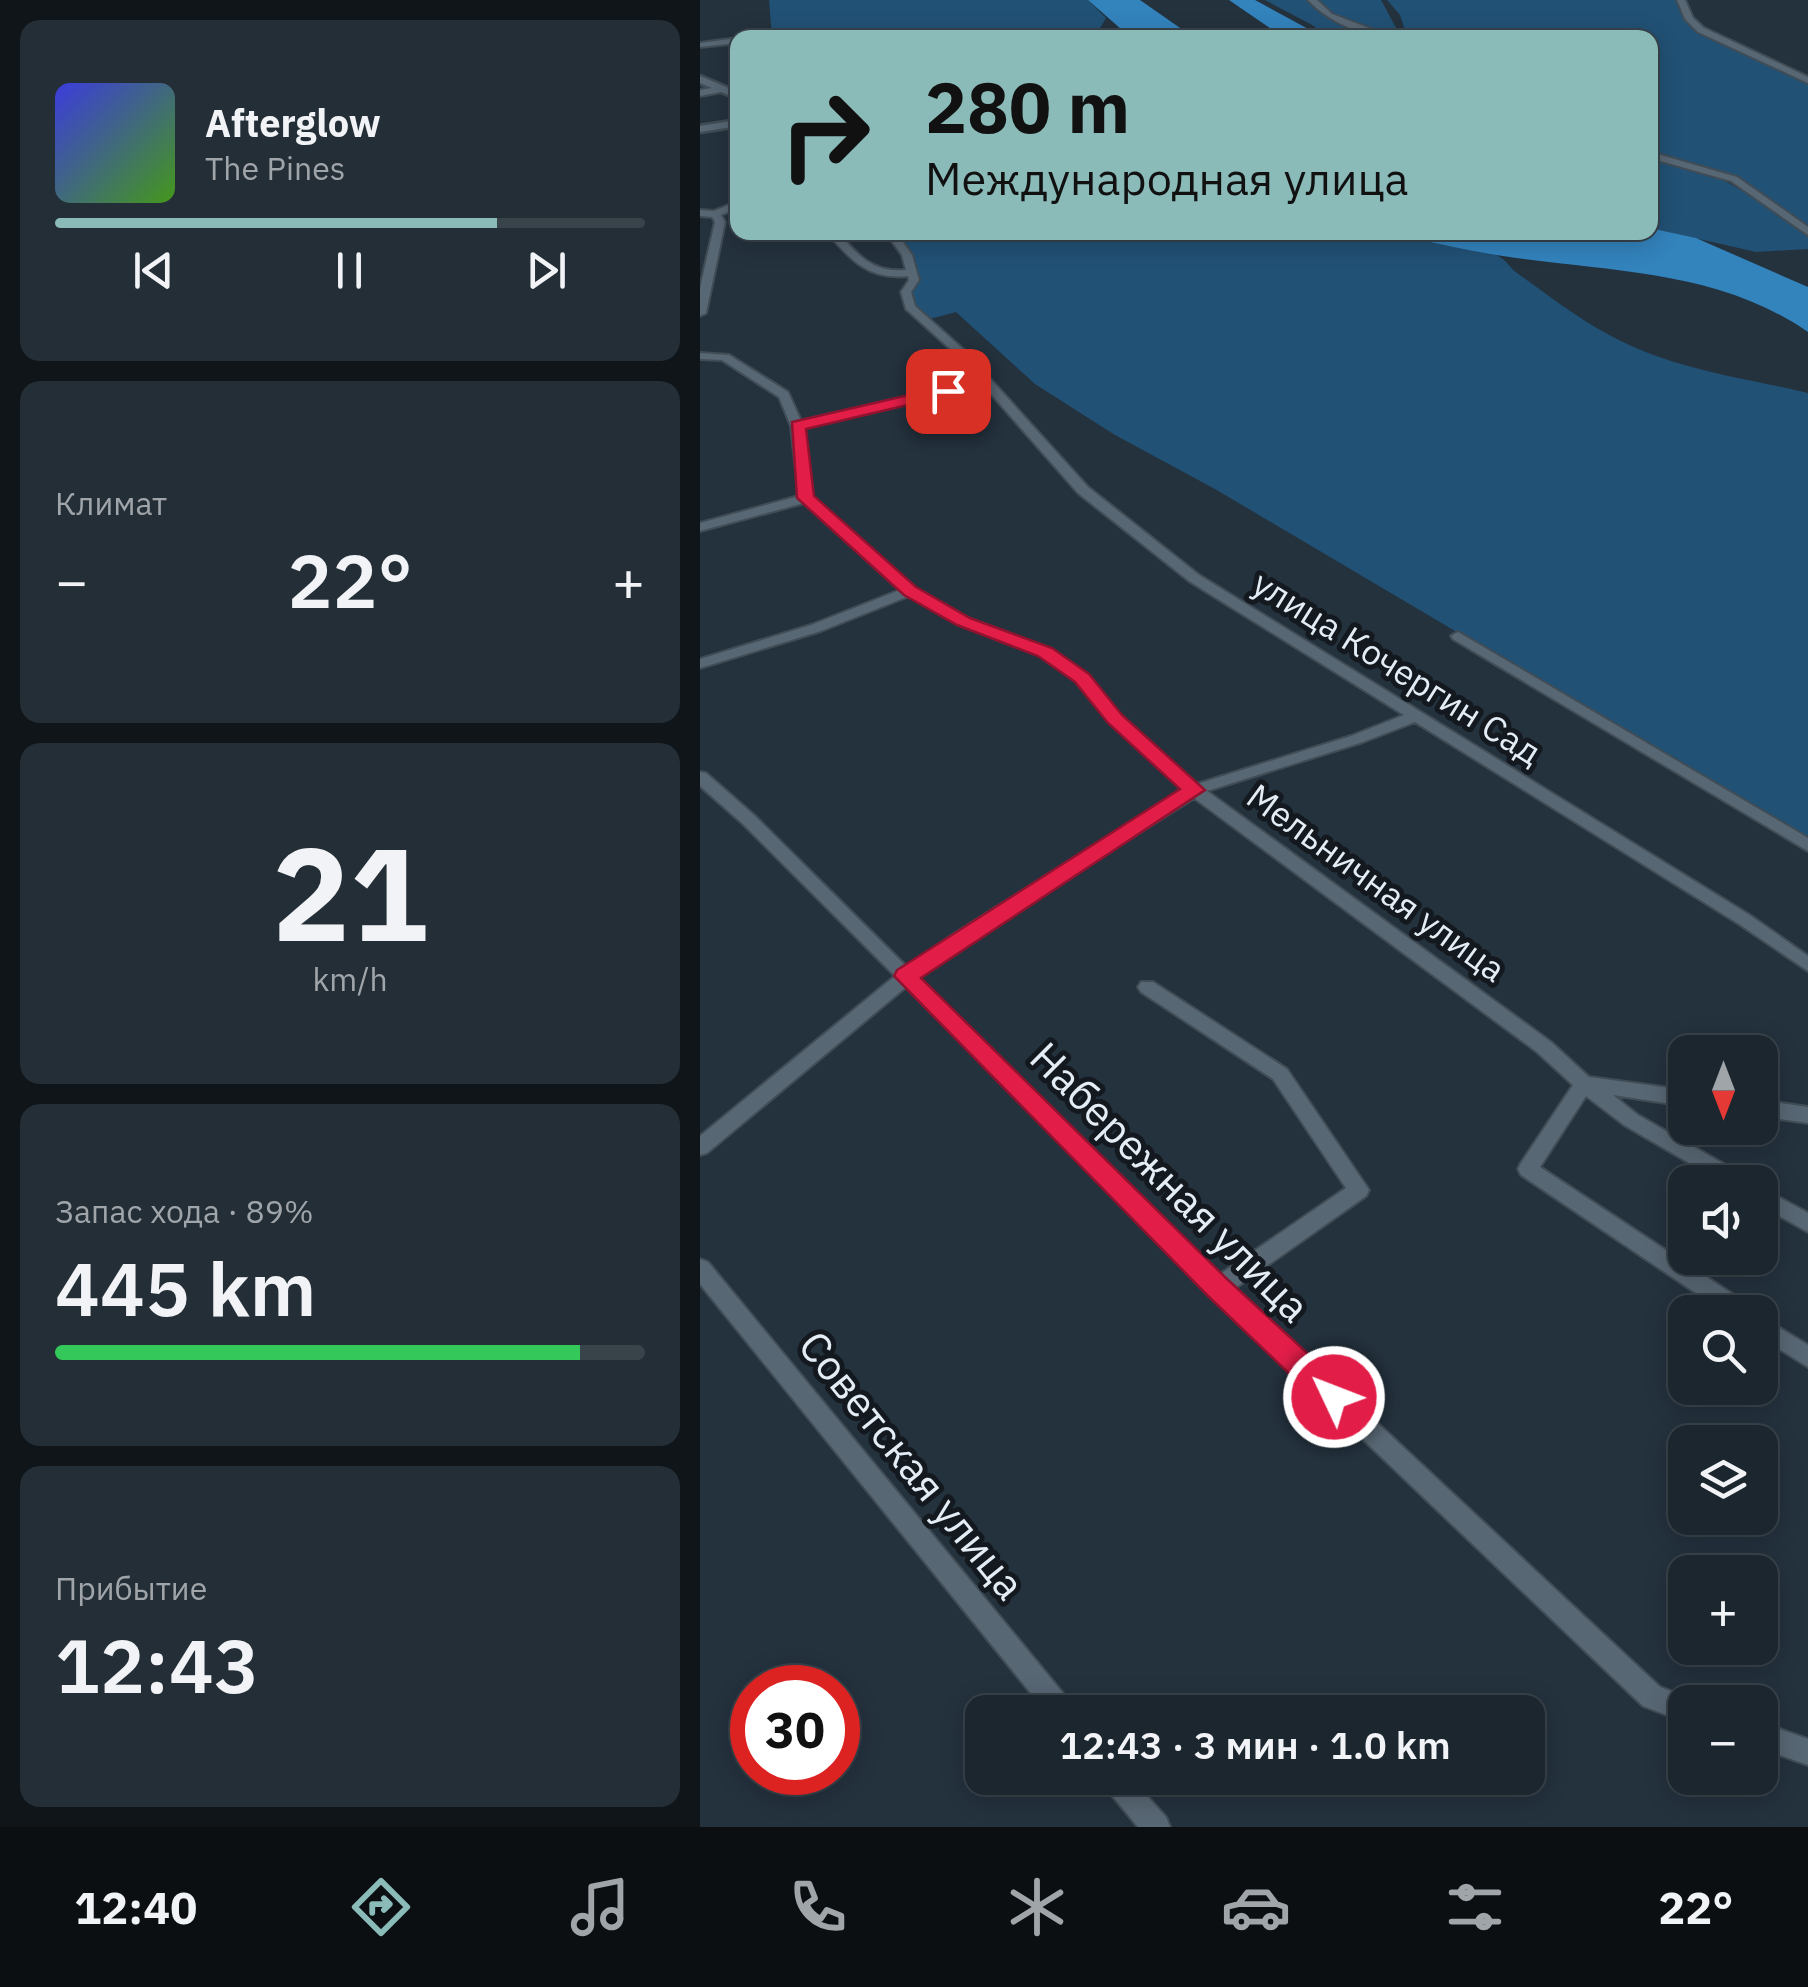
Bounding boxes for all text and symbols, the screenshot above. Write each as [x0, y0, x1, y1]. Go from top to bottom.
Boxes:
text: 280 m [925, 61, 1130, 152]
icon: right [760, 70, 890, 200]
text: Afterglow [205, 98, 381, 147]
text: The Pines [205, 147, 345, 189]
text: Международная улица [925, 149, 1408, 207]
icon: previous [126, 243, 181, 298]
icon: pause [322, 243, 377, 298]
icon: next [519, 243, 574, 298]
pin [906, 349, 991, 434]
icon: arrive [921, 364, 976, 419]
text: Климат [55, 482, 167, 524]
text: 22° [287, 531, 413, 629]
text: − [55, 545, 88, 616]
text: + [612, 545, 645, 616]
street label: улица Кочергин Сад [1244, 560, 1551, 775]
street label: Мельничная улица [1238, 773, 1515, 992]
text: 21 [272, 808, 428, 977]
text: km/h [312, 958, 388, 1000]
street label: Набережная улица [1019, 1030, 1322, 1333]
north arrow [1668, 1035, 1778, 1145]
map controls [1668, 1035, 1778, 1795]
button: sound [1668, 1165, 1778, 1275]
text: Запас хода · 89% [55, 1190, 314, 1232]
text: 445 km [55, 1239, 316, 1337]
button: search [1668, 1295, 1778, 1405]
street label: Советская улица [787, 1319, 1038, 1610]
position arrow [1282, 1345, 1386, 1449]
button: layers [1668, 1425, 1778, 1535]
button: + [1668, 1555, 1778, 1665]
text: Прибытие [55, 1567, 207, 1609]
text: 12:43 [55, 1616, 259, 1714]
speed limit sign: 30 [730, 1665, 860, 1795]
button: − [1668, 1685, 1778, 1795]
text: 12:43 · 3 мин · 1.0 km [1059, 1720, 1451, 1769]
icon: directions [346, 1872, 416, 1942]
icon: music [565, 1872, 635, 1942]
icon: phone [783, 1872, 853, 1942]
icon: climate [1002, 1872, 1072, 1942]
icon: car [1221, 1872, 1291, 1942]
icon: filters [1440, 1872, 1510, 1942]
text: 12:40 [74, 1878, 197, 1936]
text: 22° [1658, 1878, 1734, 1936]

